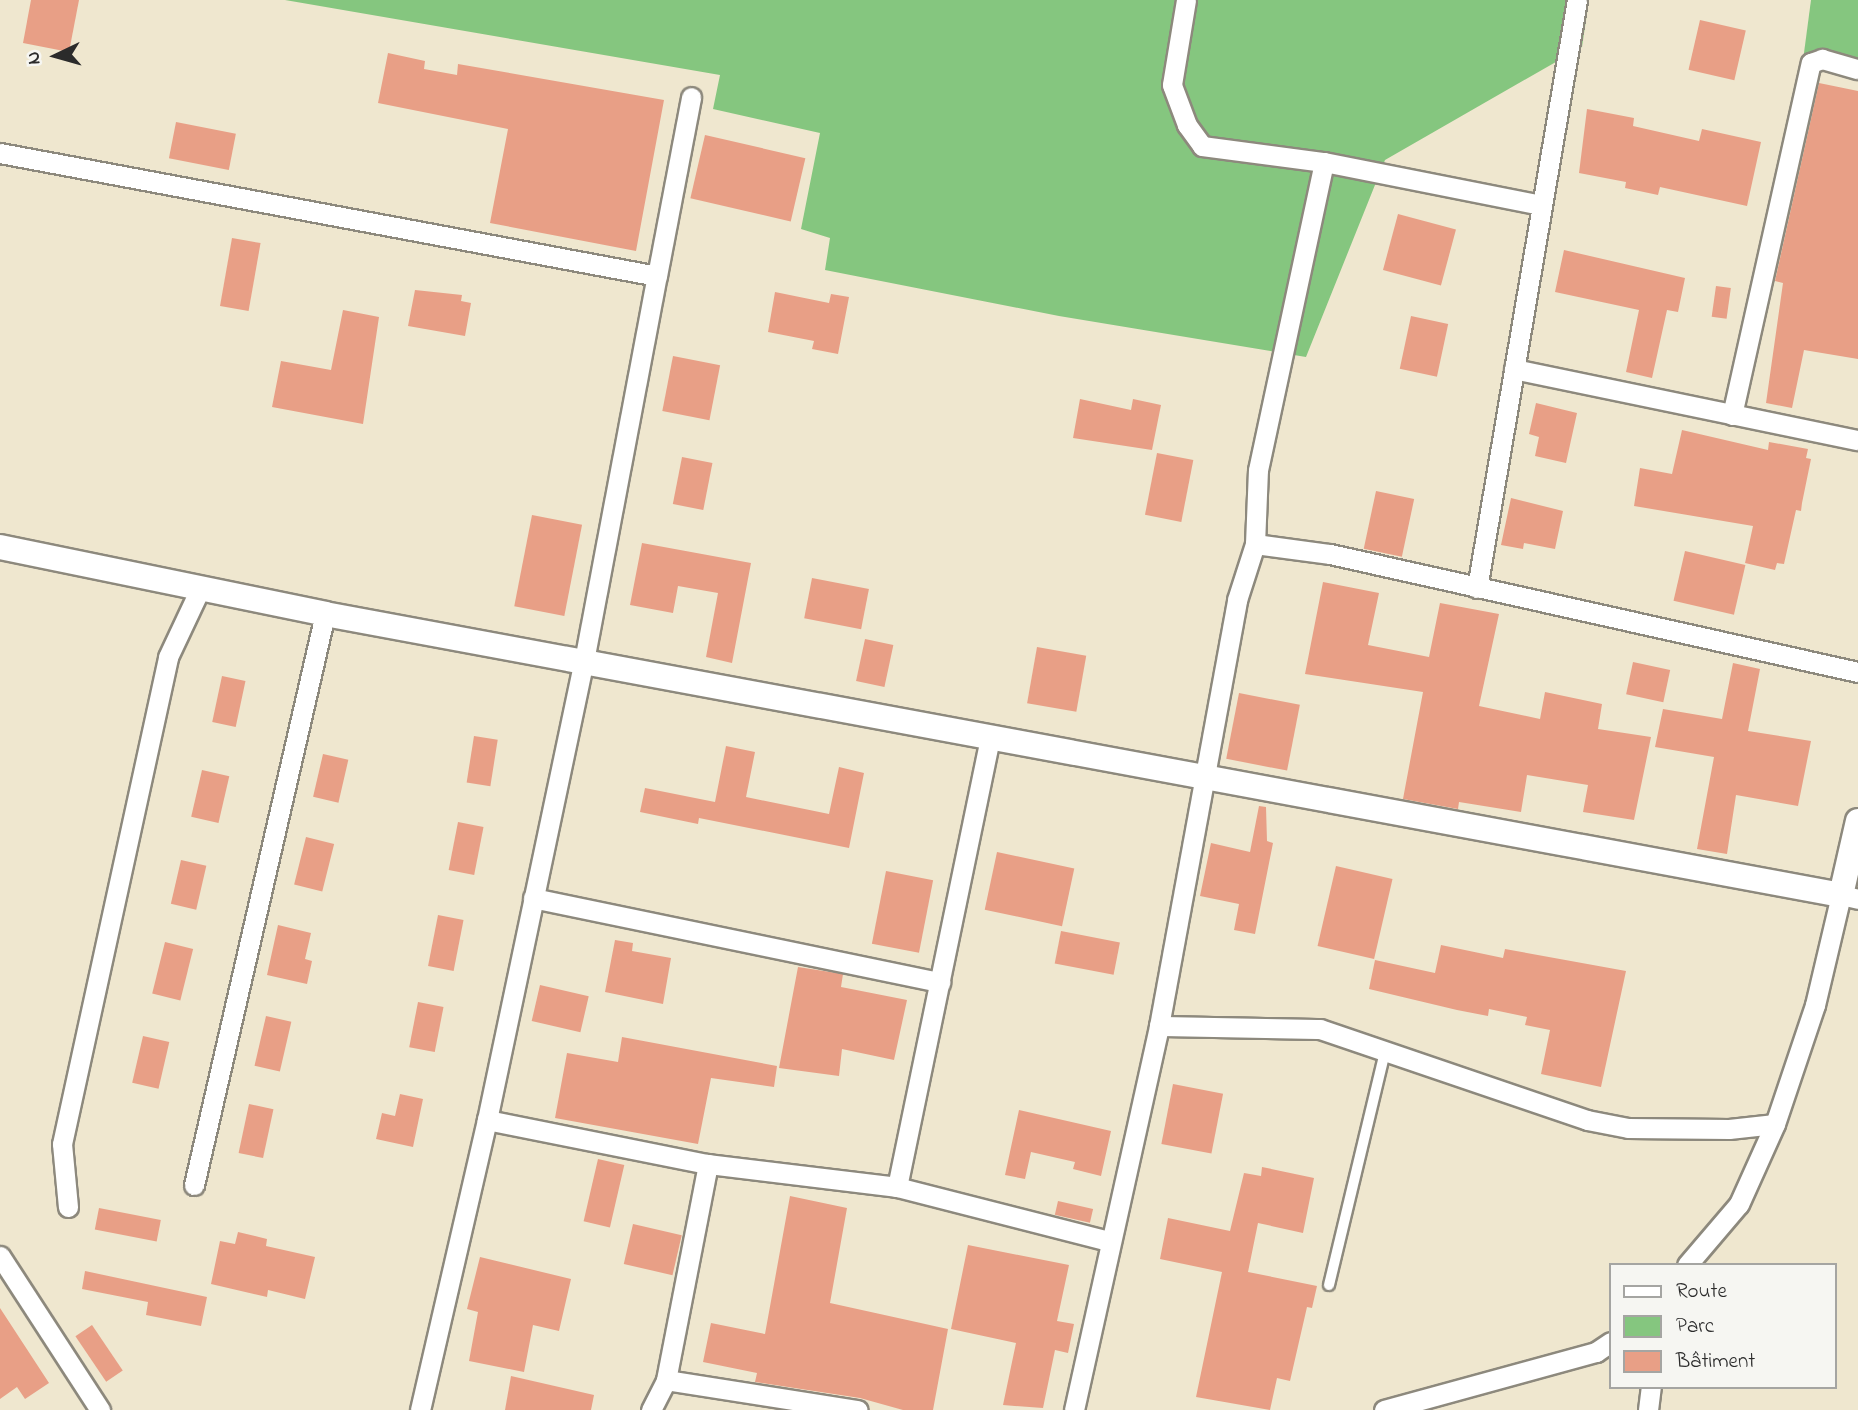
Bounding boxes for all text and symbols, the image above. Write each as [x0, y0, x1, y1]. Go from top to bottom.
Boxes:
north arrow [21, 21, 91, 91]
text: N [21, 50, 49, 65]
legend [1610, 1263, 1837, 1389]
text: Route [1676, 1277, 1727, 1307]
text: Parc [1676, 1312, 1714, 1342]
text: Bâtiment [1676, 1347, 1755, 1377]

